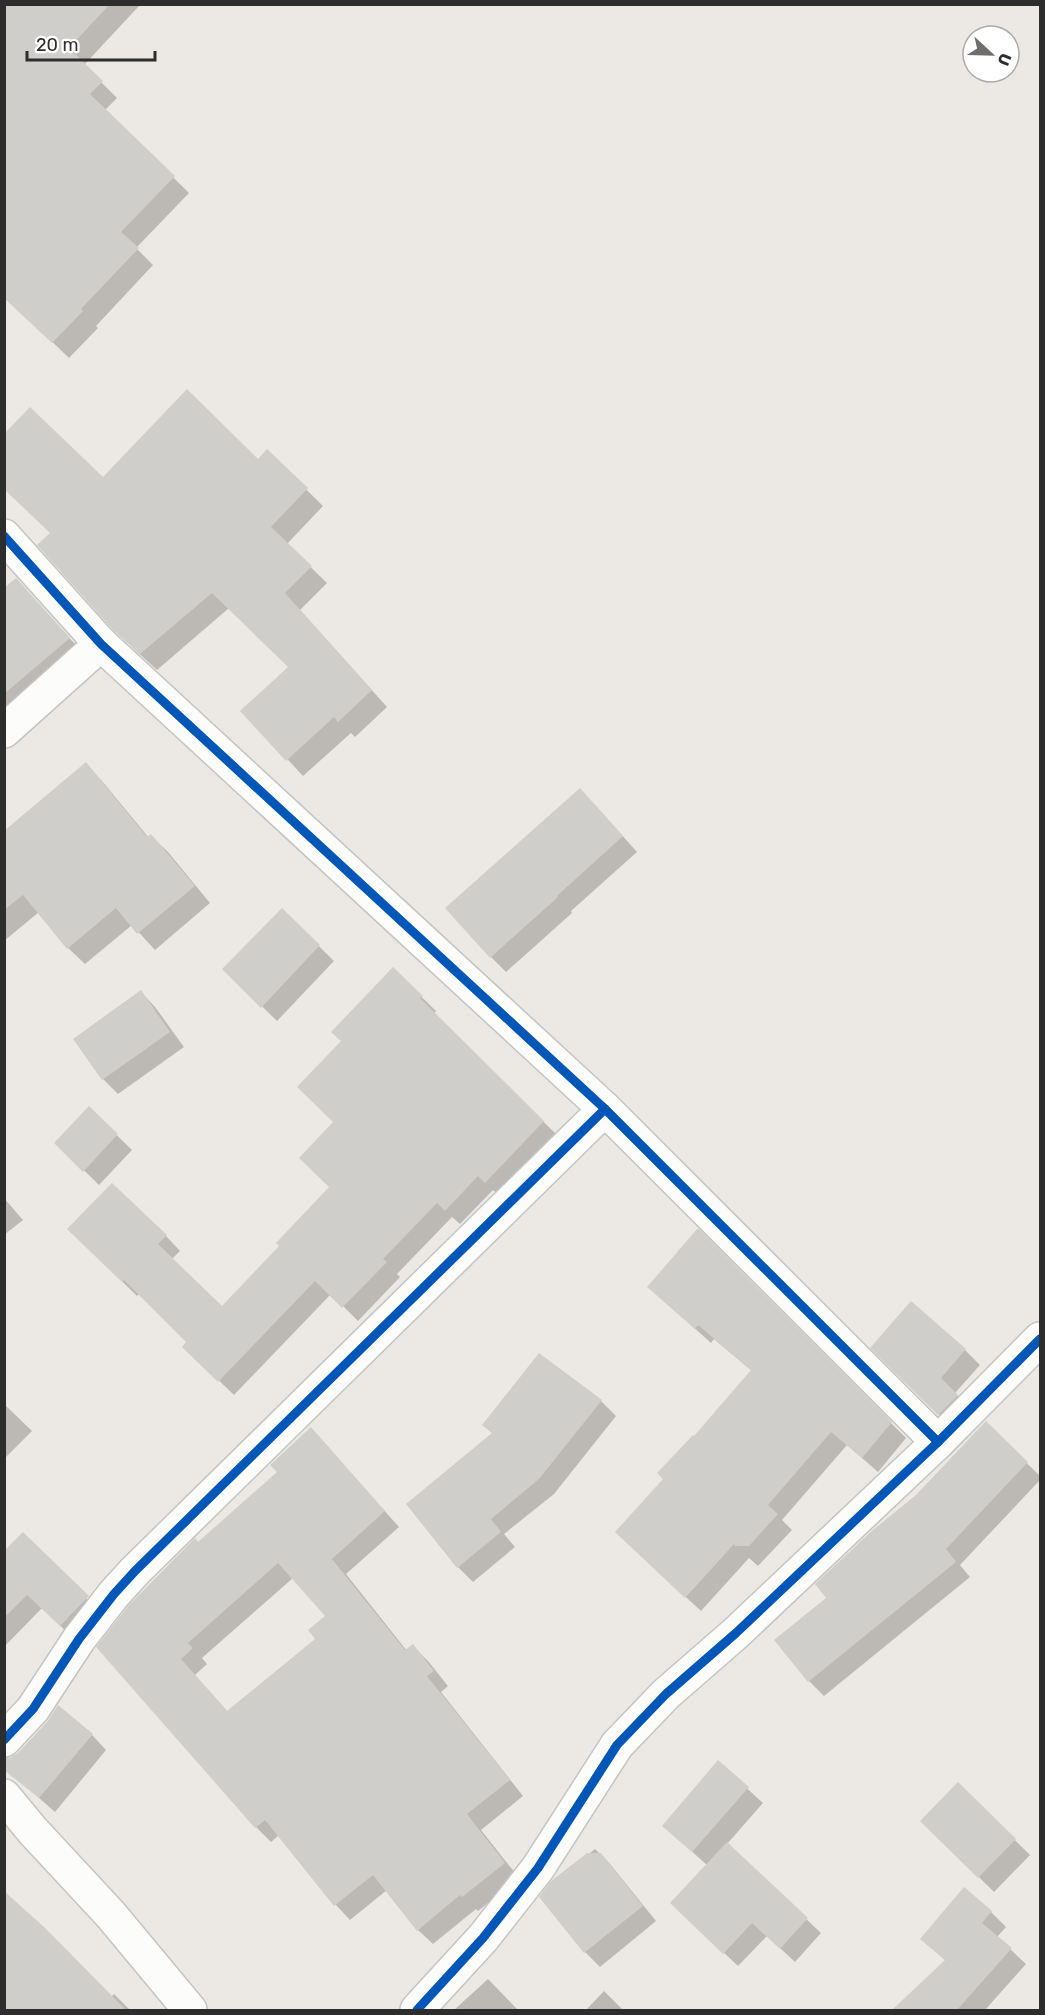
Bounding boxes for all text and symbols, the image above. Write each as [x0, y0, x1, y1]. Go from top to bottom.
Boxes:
scale bar [27, 24, 154, 62]
north arrow [961, 24, 1021, 84]
text: 20 m [36, 34, 78, 56]
text: U [993, 50, 1015, 68]

